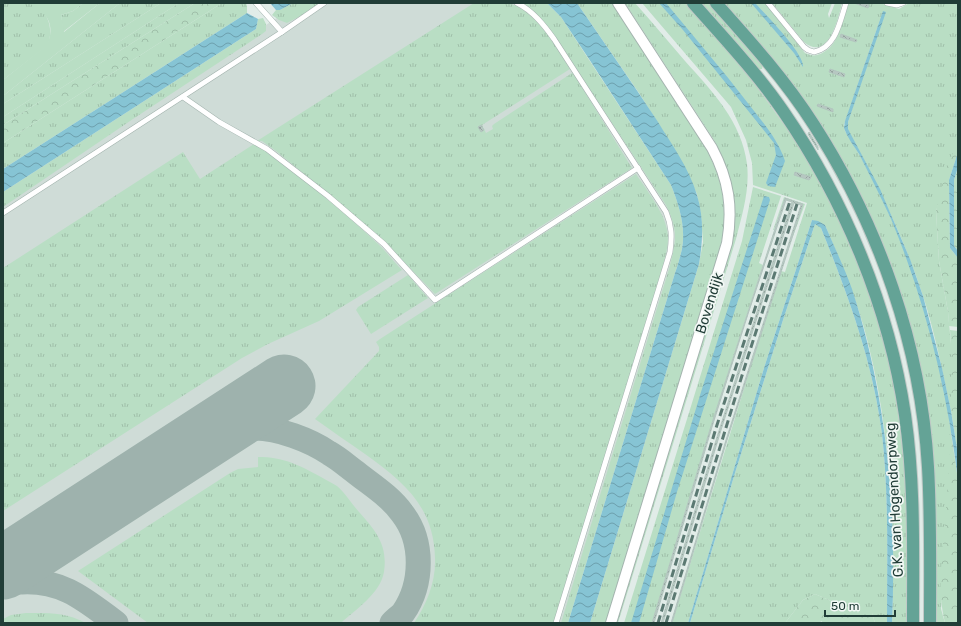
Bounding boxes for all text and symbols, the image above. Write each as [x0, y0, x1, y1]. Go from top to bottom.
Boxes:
street label: Bovendijk [692, 270, 727, 336]
street label: G.K. van Hogendorpweg [882, 422, 907, 578]
scale bar [825, 592, 895, 618]
text: 50 m [831, 599, 859, 613]

